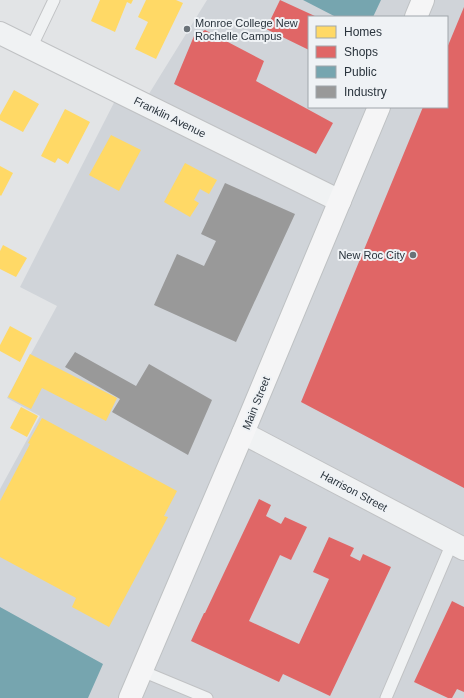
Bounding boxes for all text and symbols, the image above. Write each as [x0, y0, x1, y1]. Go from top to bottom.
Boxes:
legend [308, 16, 448, 108]
place label: Monroe College New Rochelle Campus [195, 17, 298, 42]
marker: Monroe College New Rochelle Campus [182, 24, 192, 34]
text: Homes [344, 25, 382, 39]
text: Shops [344, 45, 378, 59]
text: Public [344, 65, 377, 79]
text: Industry [344, 85, 387, 99]
street label: Franklin Avenue [132, 94, 208, 140]
place label: New Roc City [338, 249, 405, 261]
marker: New Roc City [408, 250, 418, 260]
street label: Main Street [240, 375, 272, 431]
street label: Harrison Street [319, 468, 389, 514]

